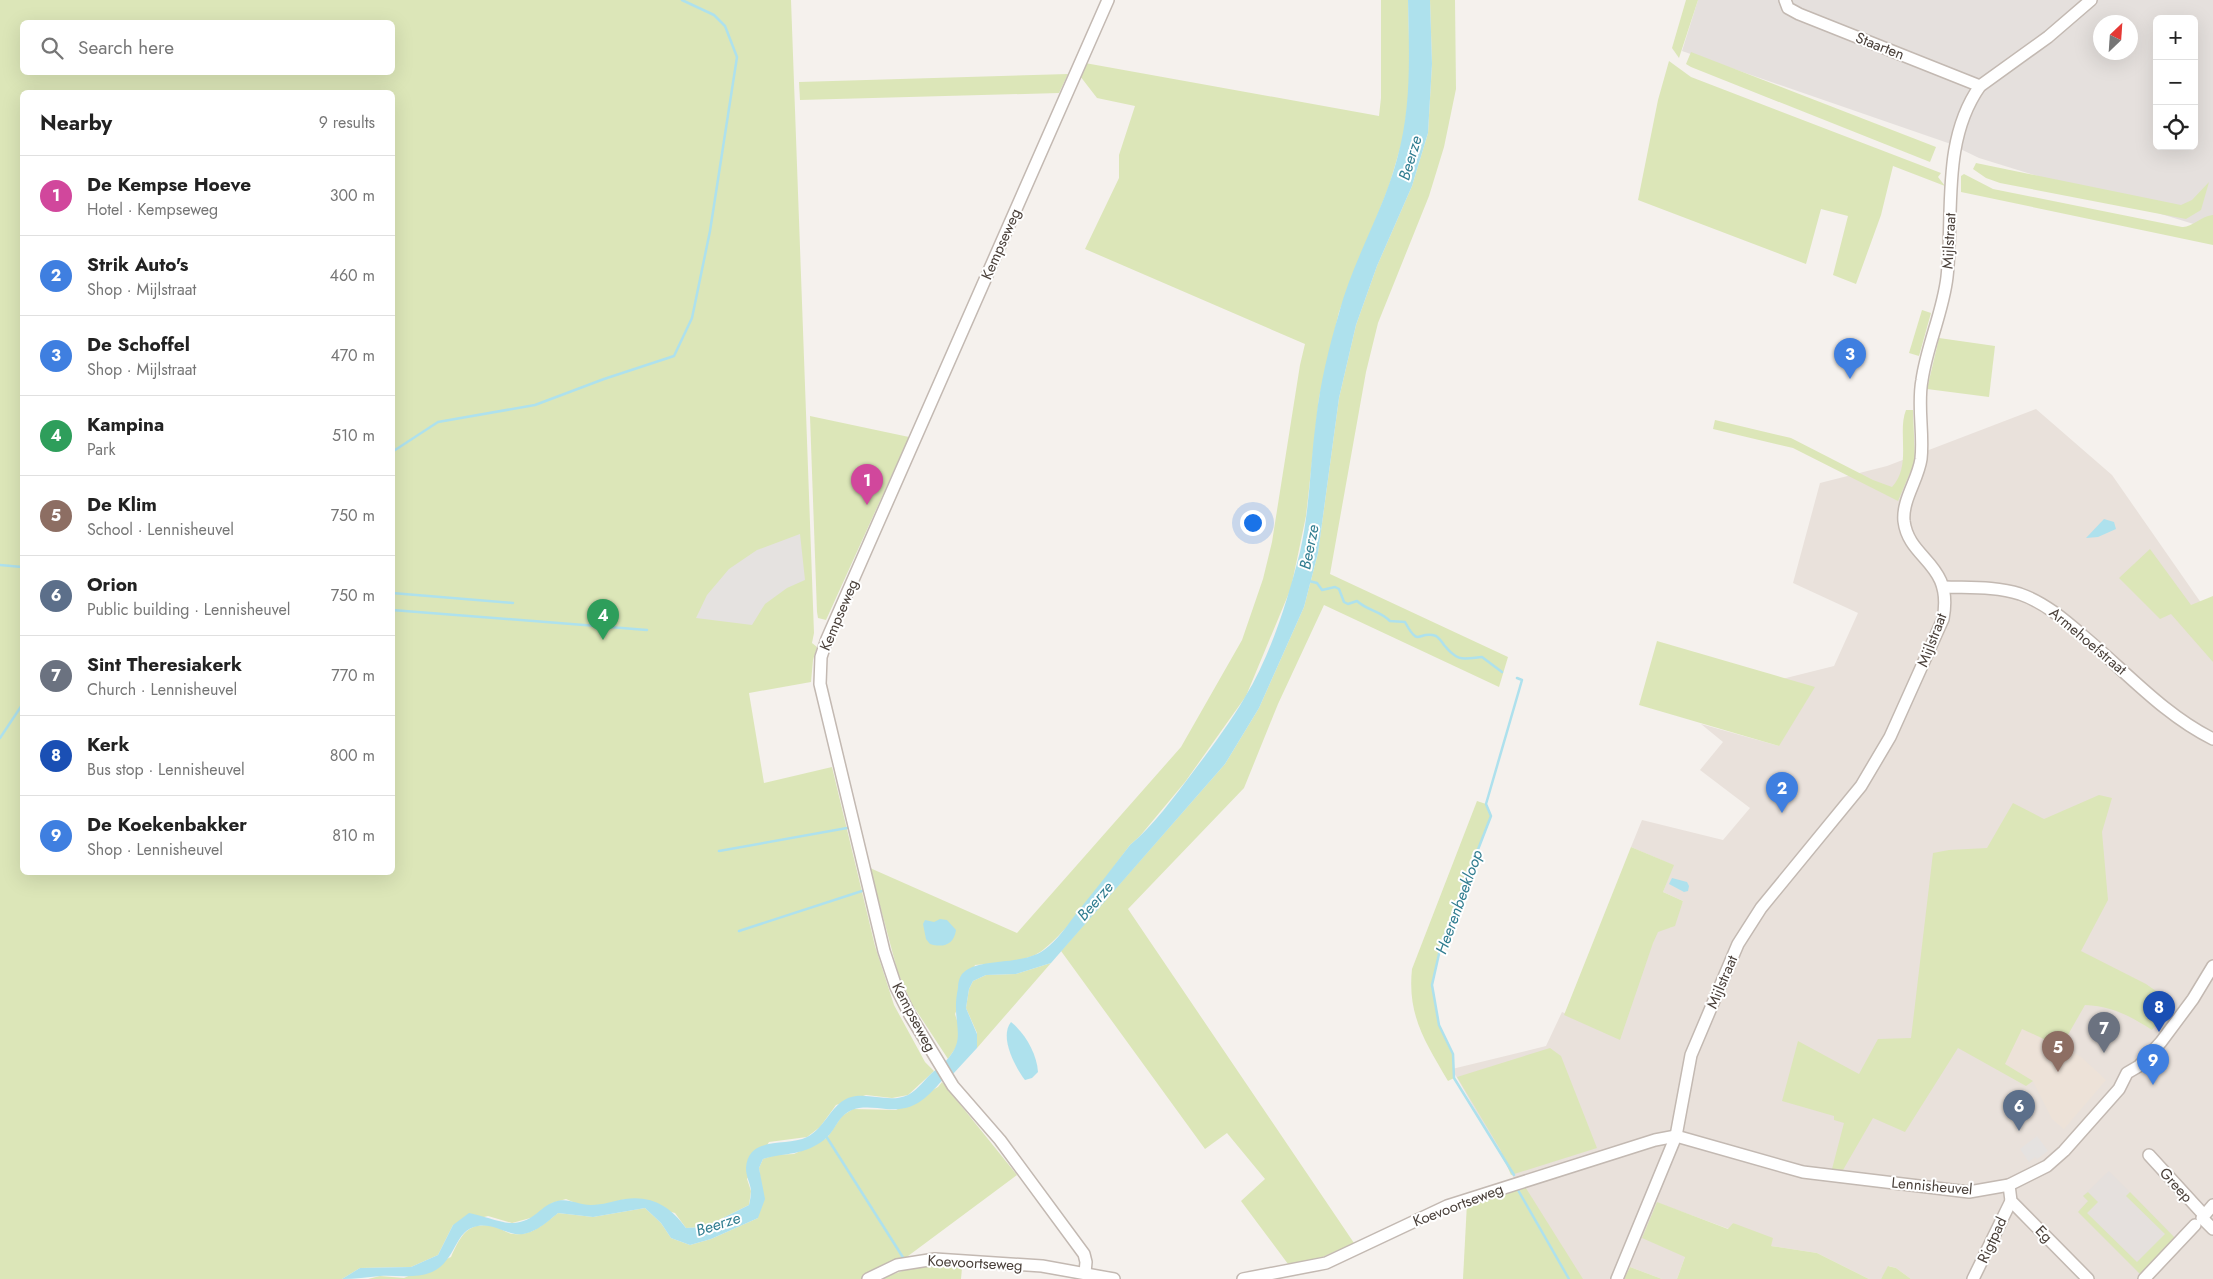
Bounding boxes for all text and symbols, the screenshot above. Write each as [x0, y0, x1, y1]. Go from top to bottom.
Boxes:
north arrow [2093, 15, 2138, 60]
map controls [2153, 15, 2198, 150]
button: + [2153, 15, 2198, 60]
search box [20, 20, 395, 75]
street label: Staarten [1852, 27, 1908, 65]
icon: search [38, 34, 66, 62]
text: Search here [78, 34, 174, 61]
button: − [2153, 60, 2198, 105]
button: locate [2153, 105, 2198, 150]
text: Nearby [40, 108, 112, 138]
text: 9 results [319, 111, 375, 134]
water label: Beerze [1392, 133, 1428, 183]
text: De Kempse Hoeve [87, 171, 251, 198]
text: 1 [52, 184, 60, 207]
text: 300 m [330, 184, 375, 207]
text: Hotel · Kempseweg [87, 198, 218, 221]
street label: Kempseweg [976, 205, 1026, 283]
street label: Mijlstraat [1937, 212, 1961, 270]
text: Strik Auto's [87, 251, 188, 278]
text: 2 [51, 264, 61, 287]
text: 460 m [330, 264, 375, 287]
text: Shop · Mijlstraat [87, 278, 196, 301]
text: De Schoffel [87, 331, 190, 358]
pin: 3 [1834, 338, 1866, 379]
text: 3 [51, 344, 61, 367]
text: 470 m [330, 344, 375, 367]
text: Shop · Mijlstraat [87, 358, 196, 381]
text: Kampina [87, 411, 164, 438]
text: 4 [50, 424, 62, 447]
text: 510 m [332, 424, 375, 447]
text: Park [87, 438, 116, 461]
pin: 1 [851, 464, 883, 505]
text: De Klim [87, 491, 157, 518]
text: 5 [51, 504, 61, 527]
text: 750 m [331, 504, 375, 527]
your location [1240, 510, 1266, 536]
text: School · Lennisheuvel [87, 518, 234, 541]
water label: Beerze [1293, 523, 1325, 571]
text: Orion [87, 571, 138, 598]
street label: Kempseweg [814, 576, 864, 654]
text: 6 [51, 584, 61, 607]
text: 750 m [331, 584, 375, 607]
text: Public building · Lennisheuvel [87, 598, 290, 621]
pin: 4 [587, 599, 619, 640]
street label: Armehoefstraat [2044, 602, 2132, 680]
street label: Mijlstraat [1912, 610, 1952, 670]
text: Sint Theresiakerk [87, 651, 242, 678]
text: 7 [51, 664, 61, 687]
text: 770 m [331, 664, 375, 687]
text: Church · Lennisheuvel [87, 678, 237, 701]
text: Kerk [87, 731, 129, 758]
text: 8 [51, 744, 61, 767]
text: 800 m [330, 744, 375, 767]
text: Bus stop · Lennisheuvel [87, 758, 245, 781]
pin: 2 [1766, 772, 1798, 813]
text: De Koekenbakker [87, 811, 247, 838]
text: 9 [51, 824, 61, 847]
text: 810 m [332, 824, 375, 847]
text: Shop · Lennisheuvel [87, 838, 223, 861]
water label: Heerenbeekloop [1429, 847, 1489, 957]
water label: Beerze [1071, 876, 1119, 926]
street label: Mijlstraat [1701, 952, 1743, 1012]
street label: Kempseweg [886, 978, 942, 1056]
pin: 8 [2143, 991, 2175, 1032]
pin: 7 [2088, 1012, 2120, 1053]
pin: 5 [2042, 1031, 2074, 1072]
pin: 9 [2137, 1044, 2169, 1085]
pin: 6 [2003, 1090, 2035, 1131]
street label: Greep [2154, 1163, 2198, 1208]
street label: Lennisheuvel [1891, 1172, 1973, 1200]
street label: Koevoortseweg [1410, 1178, 1506, 1232]
water label: Beerze [693, 1206, 743, 1242]
street label: Rigtpad [1972, 1213, 2012, 1267]
street label: Eg [2030, 1220, 2058, 1248]
street label: Koevoortseweg [927, 1250, 1023, 1276]

